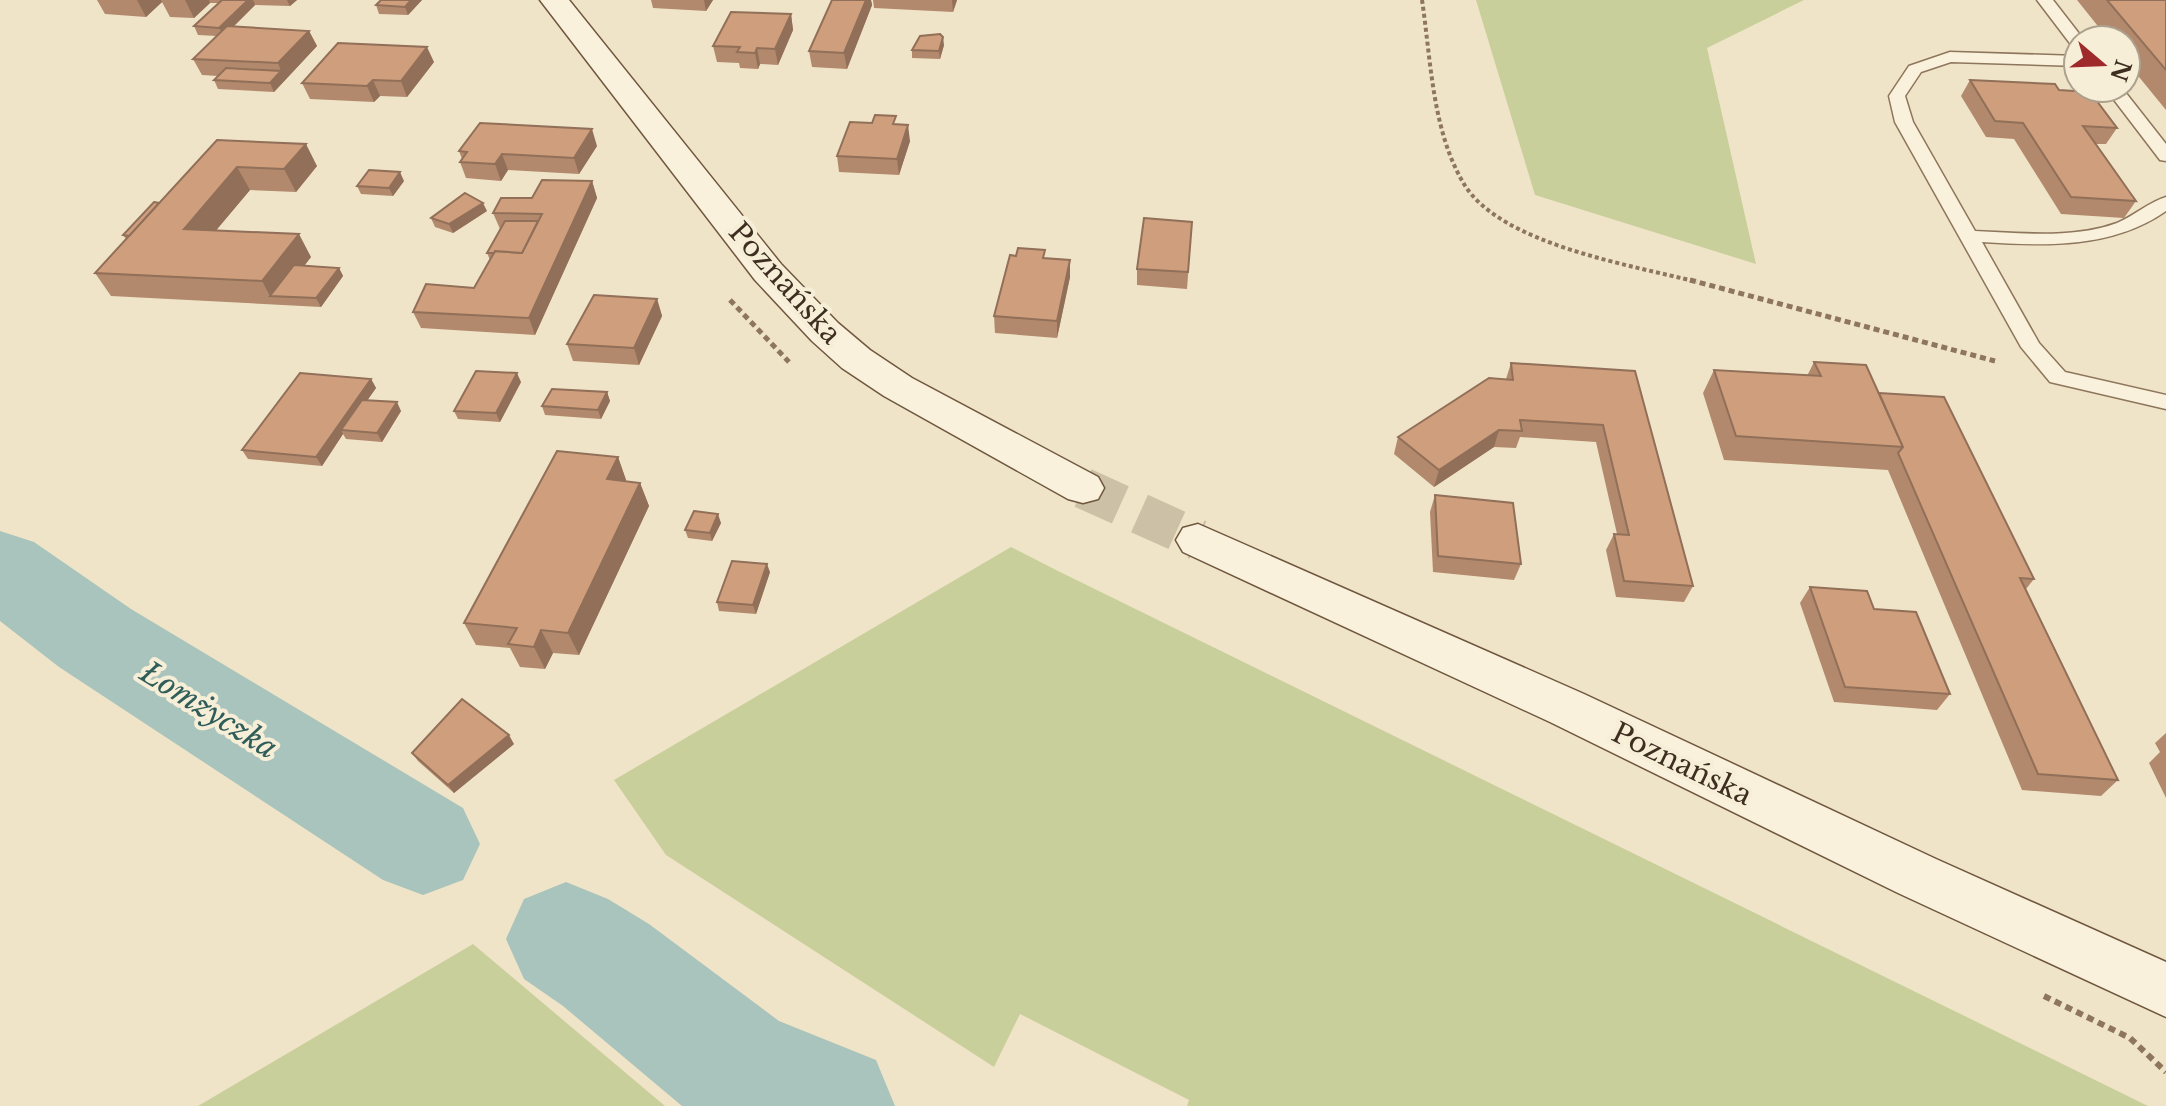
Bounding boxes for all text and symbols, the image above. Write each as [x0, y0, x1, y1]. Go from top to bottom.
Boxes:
north arrow [2062, 24, 2142, 104]
text: N [2104, 56, 2137, 85]
street label: Poznańska [721, 215, 849, 351]
water label: Łomżyczka [133, 653, 284, 767]
street label: Poznańska [1606, 715, 1758, 813]

